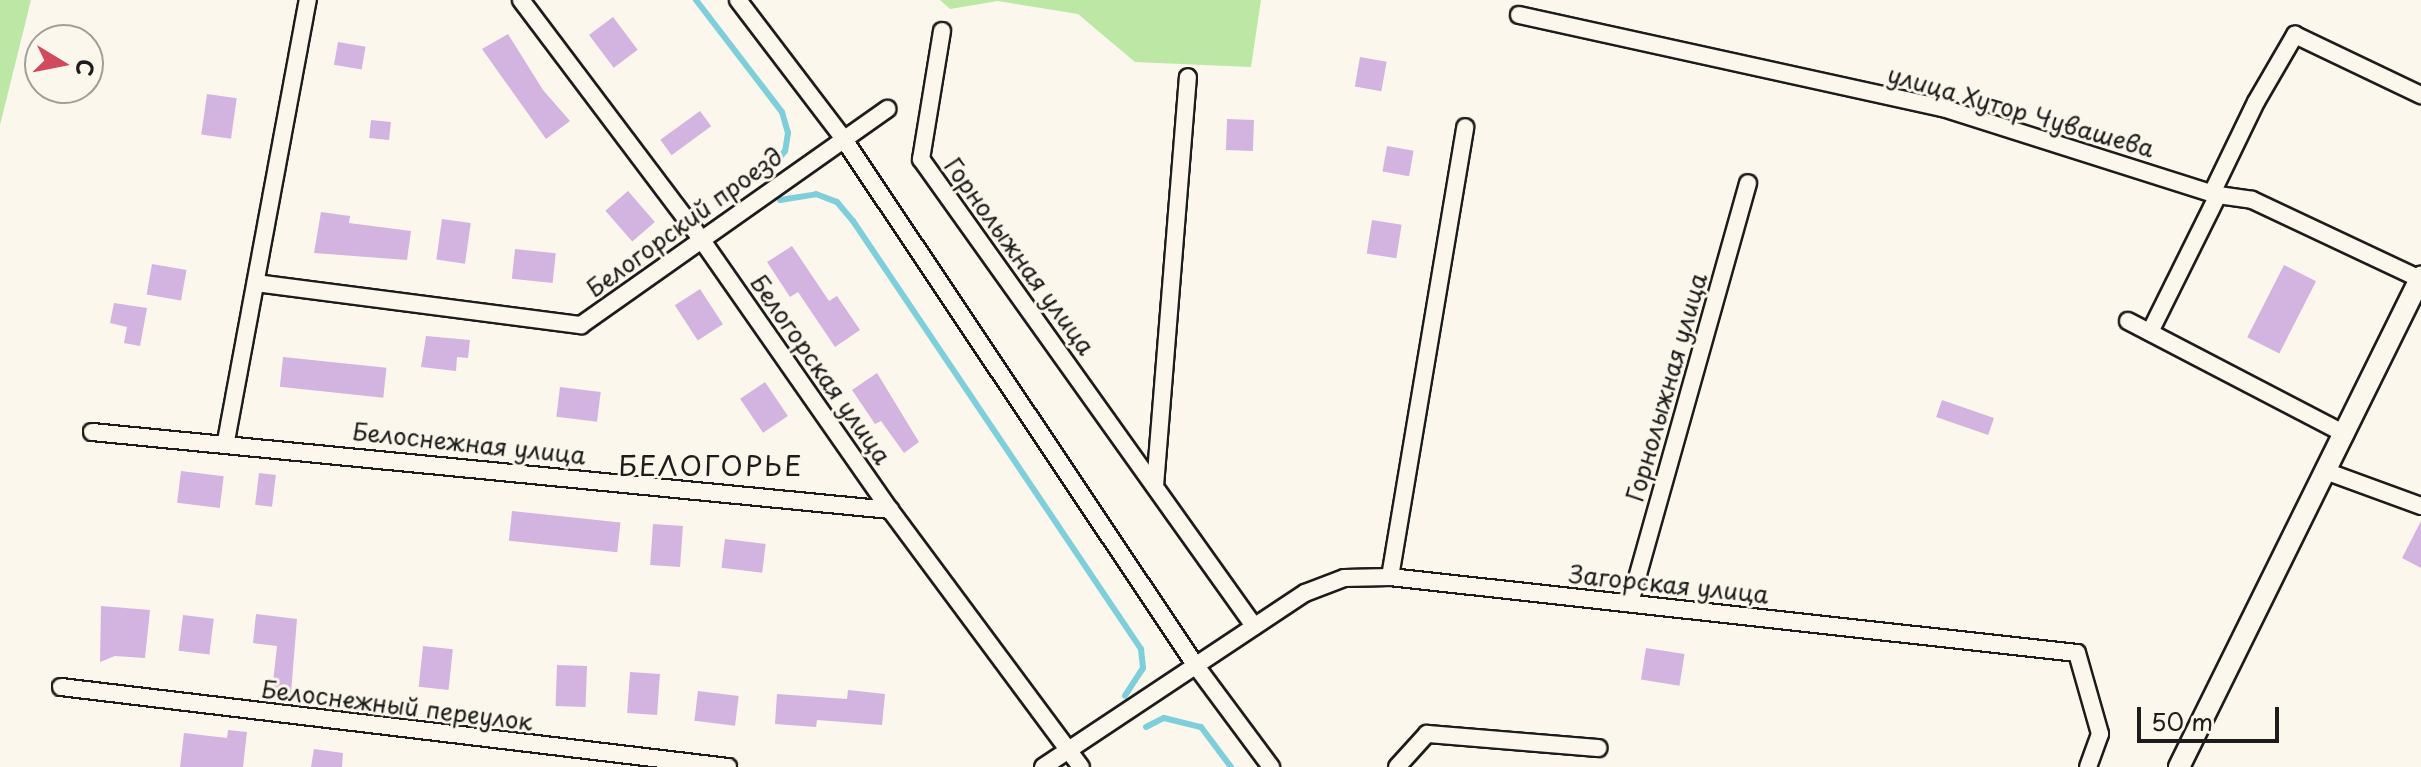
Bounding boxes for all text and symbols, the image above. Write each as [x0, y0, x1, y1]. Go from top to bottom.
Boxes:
north arrow [24, 24, 104, 104]
text: С [68, 57, 104, 79]
street label: улица Хутор Чувашева [1884, 59, 2158, 163]
street label: Белогорский проезд [580, 141, 788, 303]
street label: Горнолыжная улица [938, 151, 1102, 361]
street label: Белогорская улица [744, 268, 898, 470]
street label: Горнолыжная улица [1619, 269, 1713, 505]
street label: Белоснежная улица [350, 416, 588, 470]
district label: БЕЛОГОРЬЕ [619, 448, 803, 482]
street label: Загорская улица [1567, 559, 1771, 609]
street label: Белоснежный переулок [259, 674, 535, 736]
scale bar [2141, 691, 2283, 741]
text: 50 m [2151, 703, 2213, 739]

